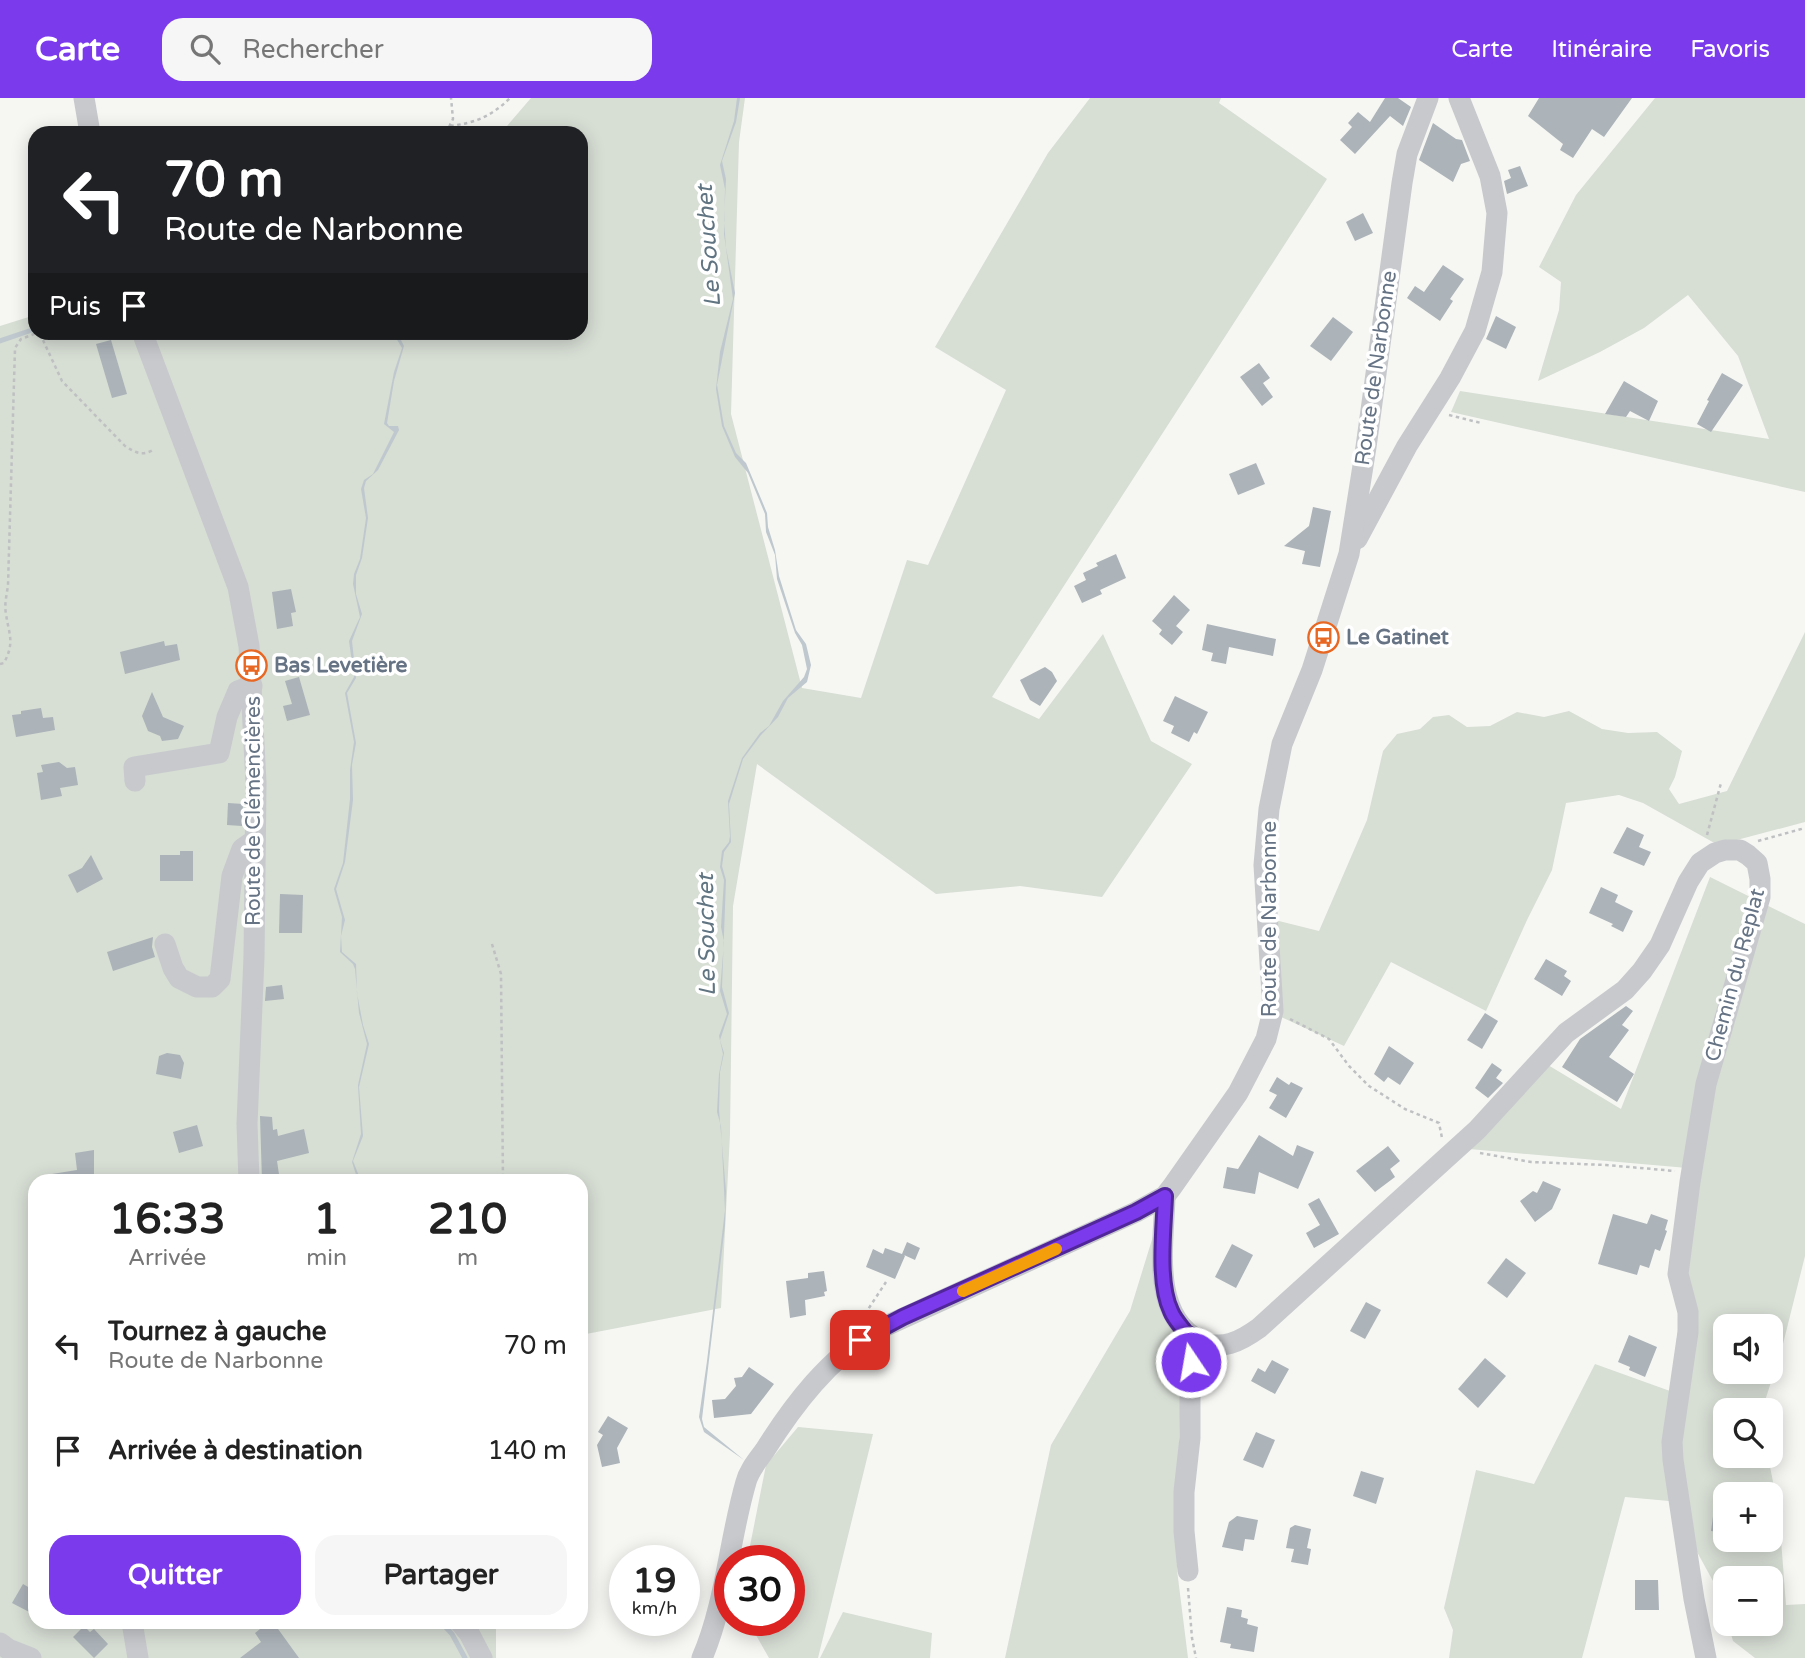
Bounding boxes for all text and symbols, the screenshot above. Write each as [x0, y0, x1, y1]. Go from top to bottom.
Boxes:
search box [162, 18, 652, 81]
text: Carte [35, 30, 120, 69]
icon: search [186, 30, 224, 68]
text: Rechercher [242, 34, 384, 65]
text: Carte [1451, 35, 1513, 64]
text: Itinéraire [1551, 35, 1652, 64]
text: Favoris [1690, 35, 1770, 64]
text: 70 m [164, 151, 283, 210]
icon: left [49, 154, 140, 245]
water label: Le Souchet [691, 182, 727, 308]
text: Route de Narbonne [164, 211, 463, 249]
street label: Route de Narbonne [1350, 269, 1402, 467]
icon: arrive [115, 287, 153, 325]
text: Puis [49, 291, 101, 322]
bus stop icon: Le Gatinet [1306, 620, 1340, 654]
place label: Le Gatinet [1346, 625, 1449, 650]
bus stop icon: Bas Levetière [234, 648, 268, 682]
place label: Bas Levetière [274, 653, 408, 678]
street label: Route de Clémencières [241, 696, 266, 926]
street label: Route de Narbonne [1257, 821, 1282, 1017]
water label: Le Souchet [692, 871, 722, 996]
street label: Chemin du Replat [1700, 886, 1770, 1064]
text: 16:33 [109, 1194, 225, 1245]
text: 1 [313, 1194, 340, 1245]
text: 210 [428, 1194, 507, 1245]
text: Arrivée [128, 1244, 206, 1272]
text: min [306, 1244, 347, 1272]
text: m [457, 1244, 478, 1272]
pin [830, 1310, 890, 1370]
map controls [1713, 1314, 1783, 1636]
button: sound [1713, 1314, 1783, 1384]
text: Tournez à gauche [108, 1316, 327, 1347]
icon: arrive [841, 1321, 879, 1359]
position arrow [1154, 1325, 1228, 1399]
icon: left [49, 1327, 87, 1365]
text: 70 m [504, 1330, 567, 1361]
text: Route de Narbonne [108, 1347, 323, 1375]
button: search [1713, 1398, 1783, 1468]
icon: arrive [49, 1432, 87, 1470]
text: Arrivée à destination [108, 1435, 363, 1466]
text: 140 m [487, 1435, 567, 1466]
button: + [1713, 1482, 1783, 1552]
button: Quitter [49, 1535, 301, 1615]
button: Partager [315, 1535, 567, 1615]
speed limit sign: 30 [714, 1545, 805, 1636]
text: 19 [633, 1560, 676, 1602]
button: − [1713, 1566, 1783, 1636]
text: km/h [632, 1597, 677, 1619]

